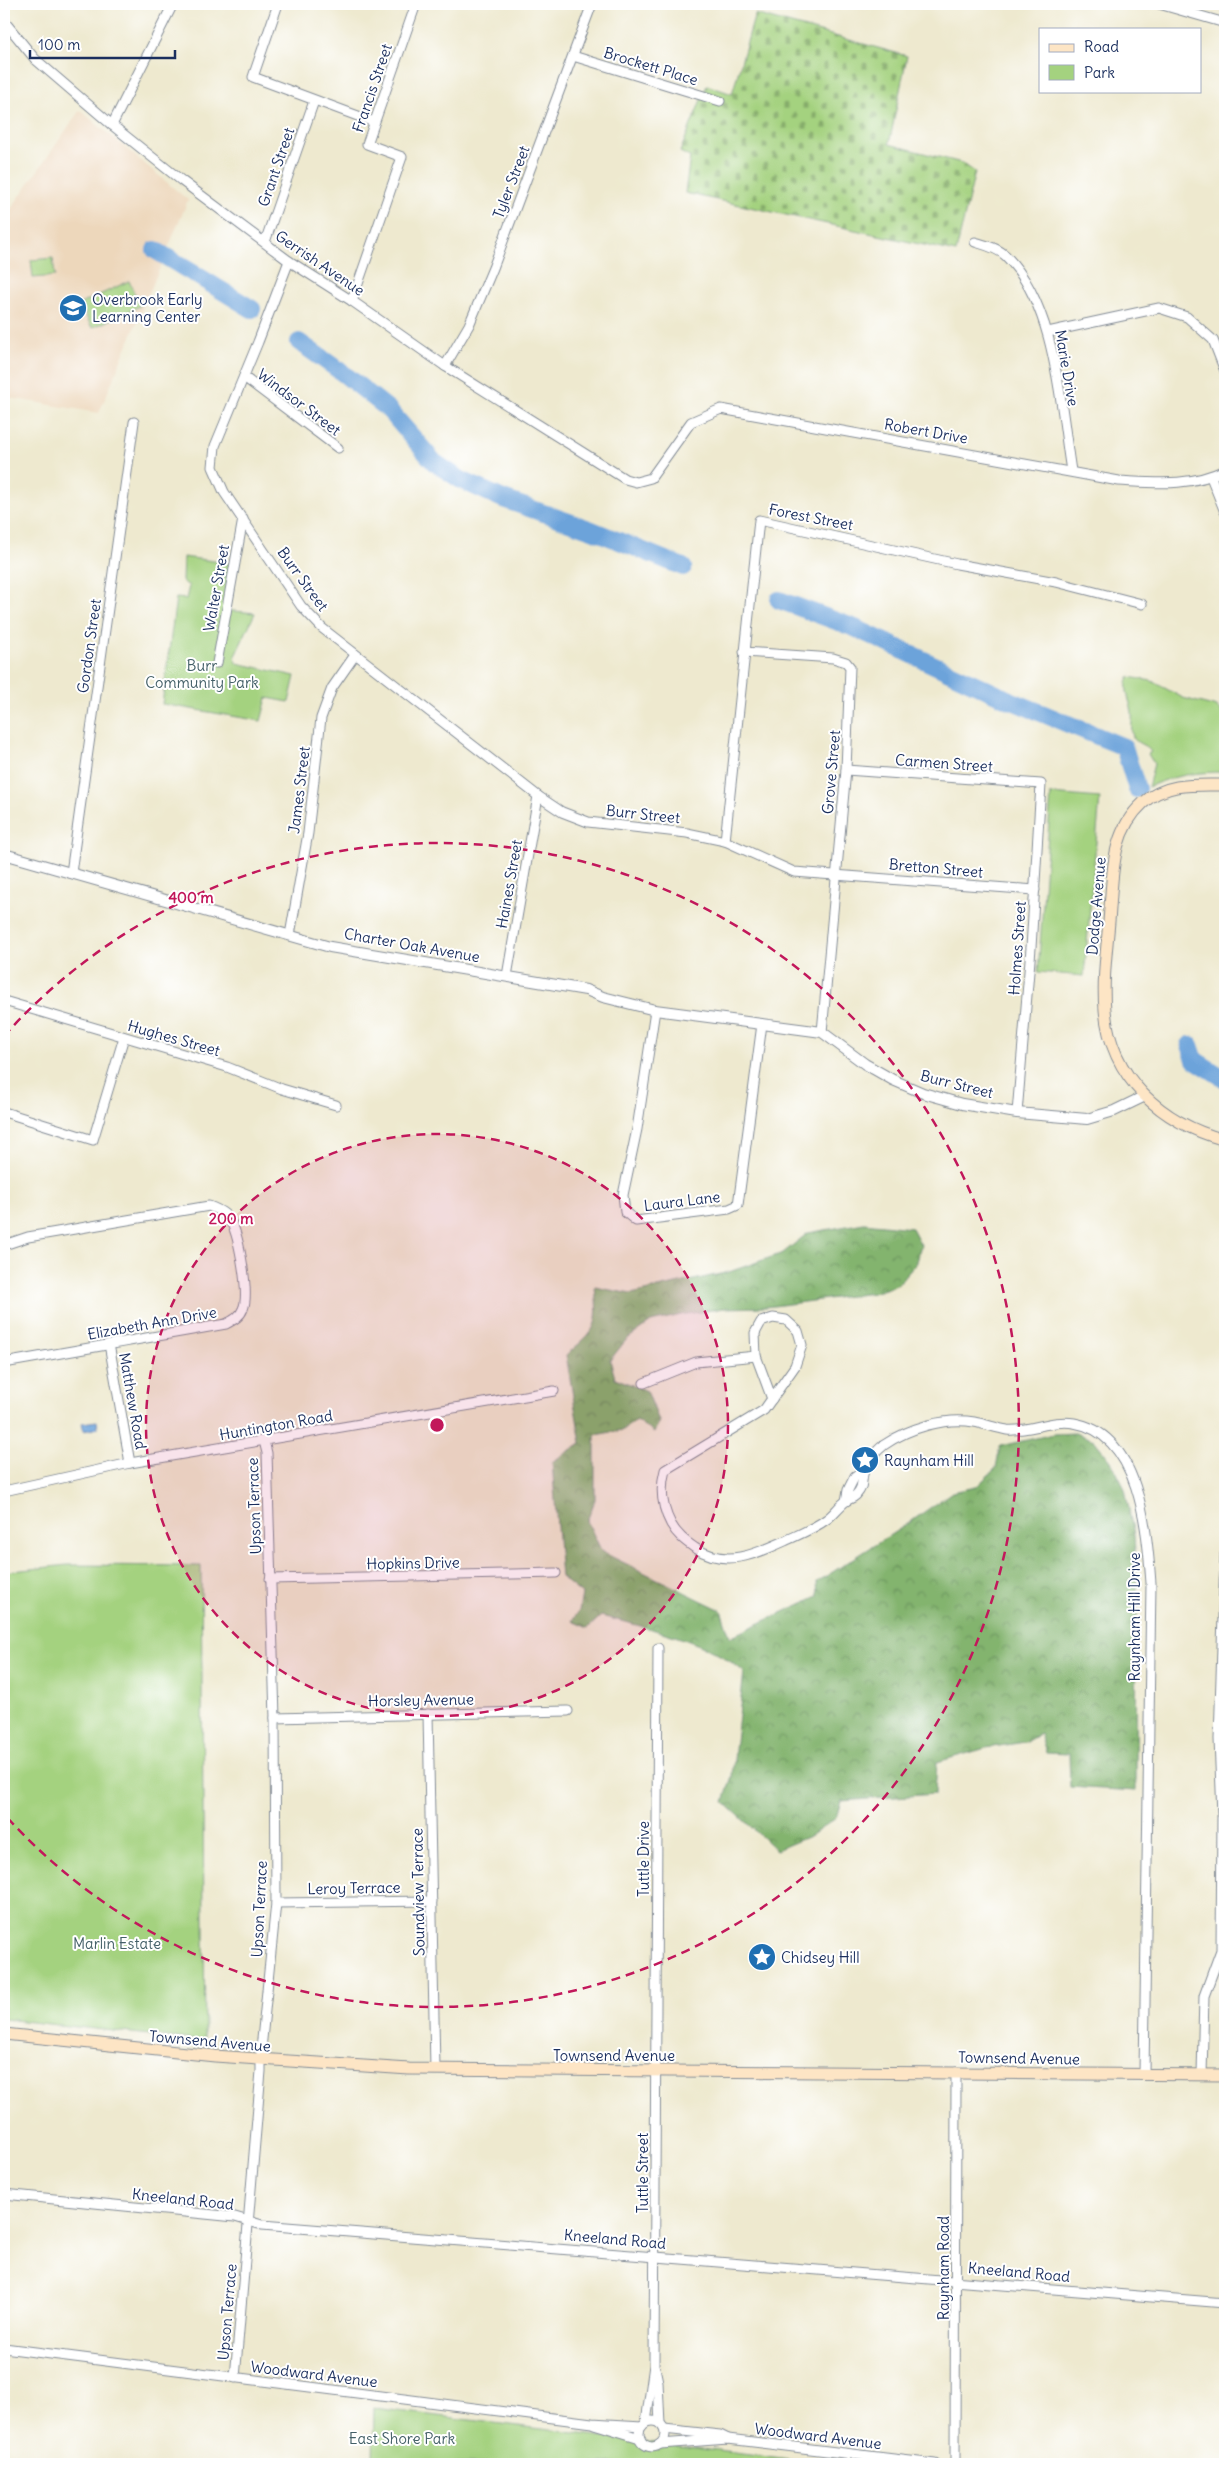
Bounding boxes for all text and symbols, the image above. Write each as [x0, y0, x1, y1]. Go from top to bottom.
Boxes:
scale bar [30, 28, 175, 60]
legend [1039, 28, 1202, 92]
text: 100 m [38, 35, 80, 54]
text: Road [1084, 37, 1119, 56]
street label: Francis Street [348, 41, 396, 135]
street label: Brockett Place [602, 43, 700, 89]
text: Park [1084, 63, 1115, 82]
street label: Grant Street [254, 125, 298, 209]
street label: Tyler Street [488, 143, 534, 221]
street label: Gerrish Avenue [272, 226, 368, 300]
place label: Overbrook Early Learning Center [92, 290, 203, 326]
school or university icon: Overbrook Early Learning Center [58, 293, 88, 323]
street label: Marie Drive [1051, 328, 1083, 408]
street label: Windsor Street [254, 364, 344, 440]
street label: Robert Drive [883, 414, 969, 448]
street label: Forest Street [767, 500, 855, 534]
street label: Walter Street [199, 543, 233, 633]
street label: Burr Street [273, 543, 333, 615]
street label: Gordon Street [73, 598, 105, 694]
park label: Burr Community Park [145, 656, 259, 692]
street label: Grove Street [818, 729, 844, 815]
street label: James Street [284, 745, 314, 835]
street label: Carmen Street [894, 750, 994, 776]
street label: Burr Street [605, 801, 681, 827]
street label: Haines Street [492, 838, 526, 930]
street label: Bretton Street [888, 854, 984, 882]
street label: Dodge Avenue [1082, 856, 1110, 956]
text: 400 m [168, 888, 214, 907]
street label: Holmes Street [1004, 900, 1030, 996]
street label: Charter Oak Avenue [343, 924, 481, 966]
street label: Hughes Street [126, 1016, 222, 1060]
street label: Burr Street [919, 1066, 995, 1102]
street label: Laura Lane [643, 1187, 721, 1215]
text: 200 m [209, 1209, 253, 1228]
street label: Elizabeth Ann Drive [86, 1302, 218, 1344]
street label: Matthew Road [115, 1351, 151, 1451]
street label: Huntington Road [218, 1406, 334, 1444]
centre of rings [428, 1416, 446, 1434]
place icon: Raynham Hill [850, 1445, 880, 1475]
place label: Raynham Hill [884, 1451, 974, 1470]
street label: Upson Terrace [243, 1457, 265, 1555]
street label: Raynham Hill Drive [1125, 1552, 1144, 1682]
street label: Hopkins Drive [366, 1553, 460, 1573]
street label: Horsley Avenue [368, 1690, 474, 1710]
street label: Tuttle Drive [634, 1821, 653, 1897]
street label: Soundview Terrace [407, 1828, 429, 1956]
street label: Upson Terrace [247, 1860, 271, 1958]
street label: Leroy Terrace [307, 1878, 401, 1898]
park label: Marlin Estate [73, 1934, 161, 1953]
place icon: Chidsey Hill [747, 1942, 777, 1972]
place label: Chidsey Hill [781, 1948, 860, 1967]
street label: Townsend Avenue [148, 2026, 272, 2056]
street label: Townsend Avenue [553, 2046, 675, 2065]
street label: Townsend Avenue [958, 2047, 1080, 2069]
street label: Tuttle Street [633, 2133, 652, 2213]
street label: Kneeland Road [131, 2184, 235, 2214]
street label: Raynham Road [934, 2216, 953, 2320]
street label: Kneeland Road [563, 2225, 667, 2253]
street label: Kneeland Road [967, 2258, 1071, 2286]
street label: Upson Terrace [213, 2263, 241, 2361]
street label: Woodward Avenue [249, 2357, 379, 2391]
street label: Woodward Avenue [753, 2419, 883, 2453]
park label: East Shore Park [349, 2429, 456, 2448]

